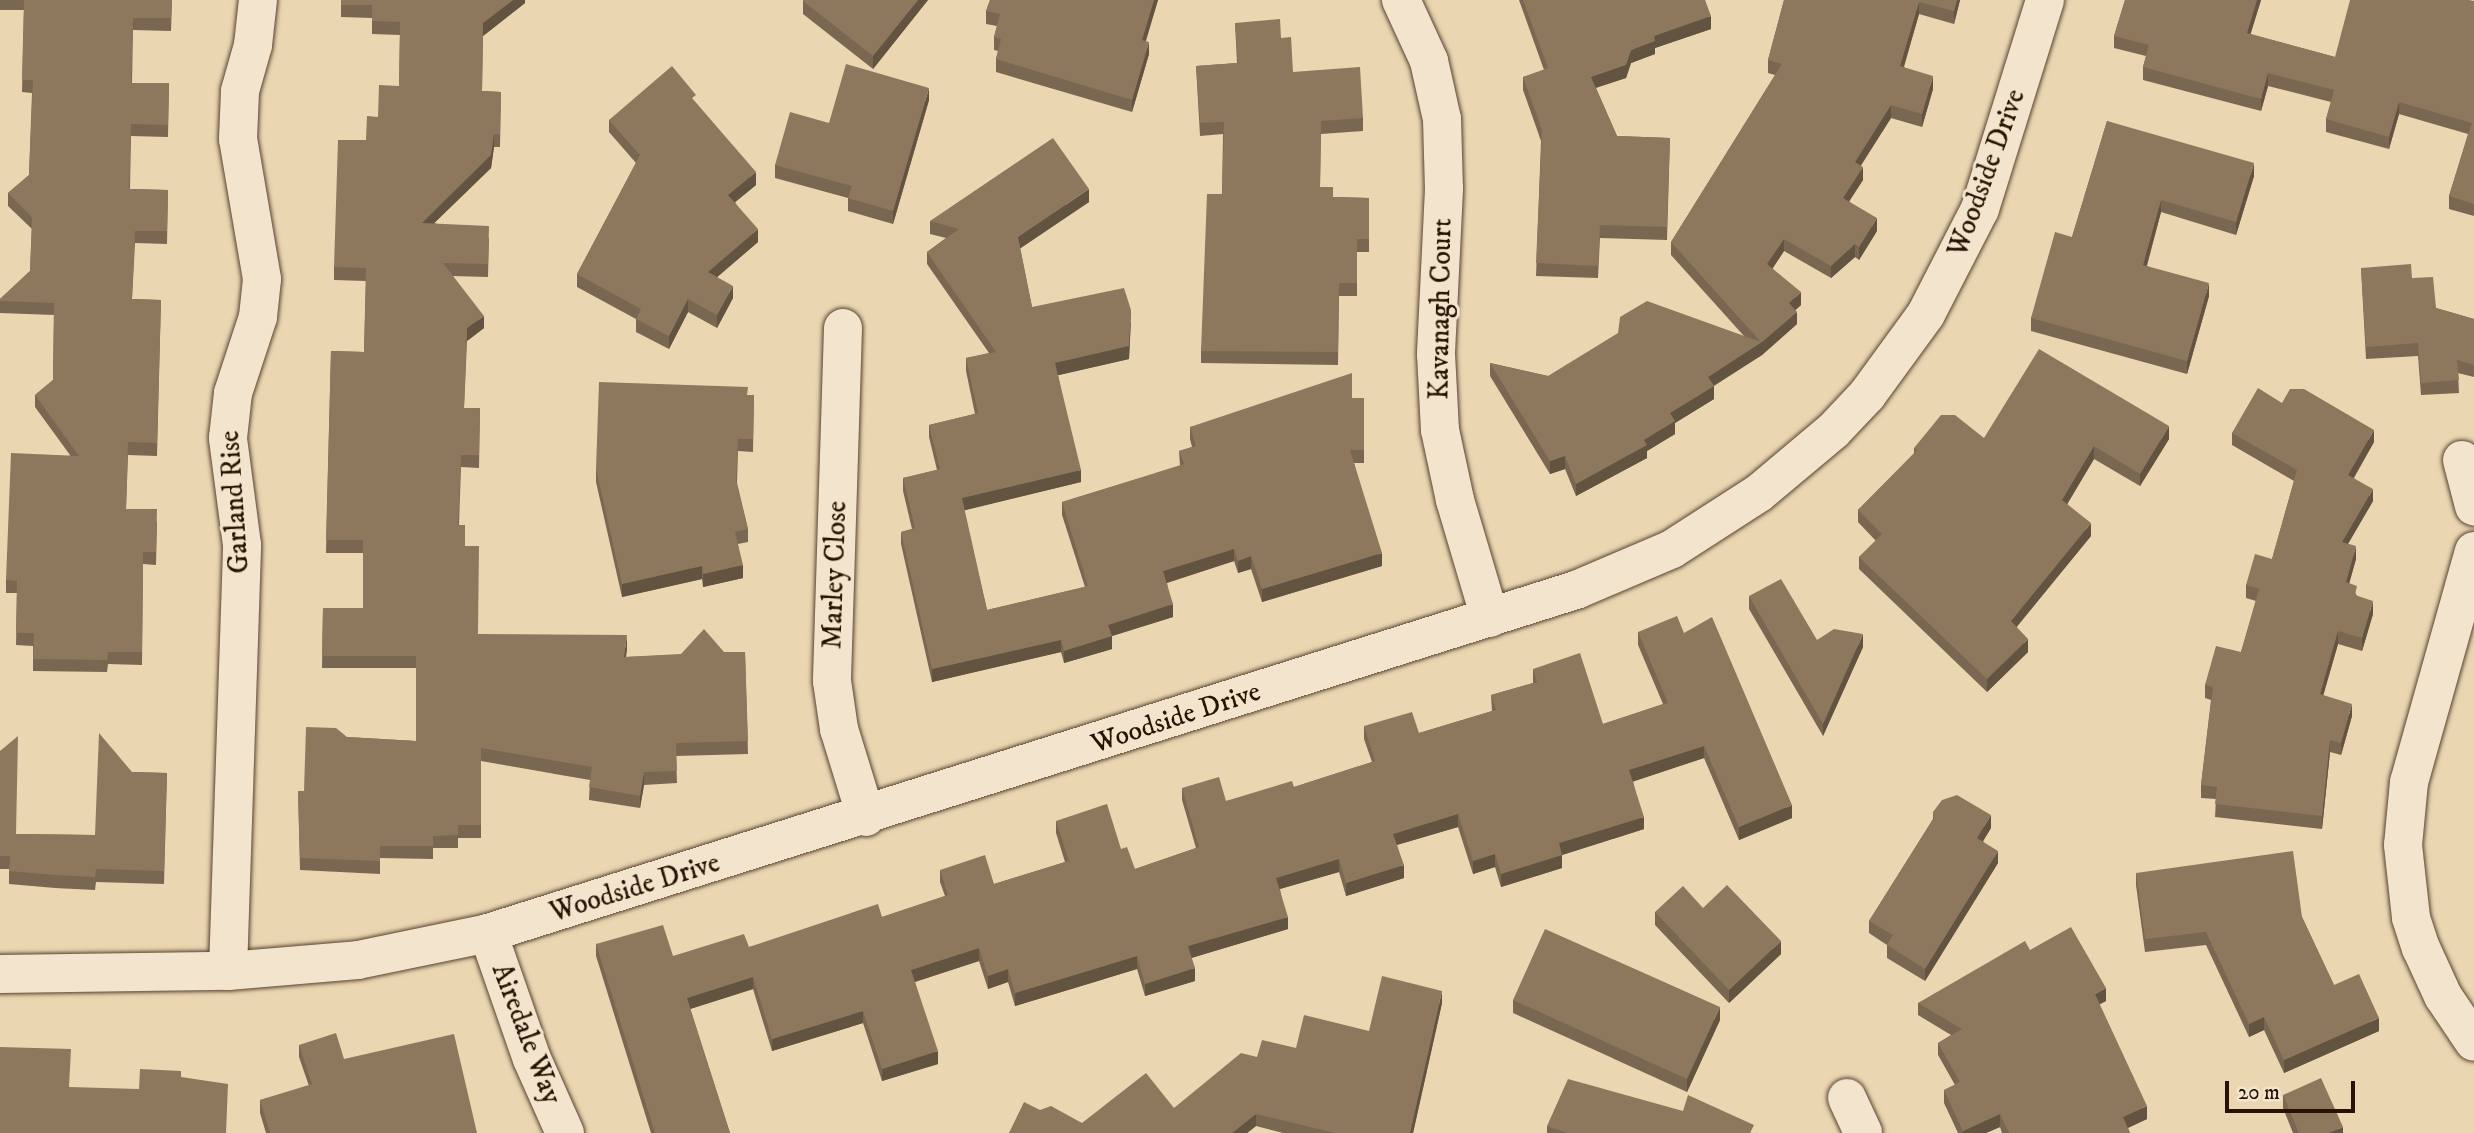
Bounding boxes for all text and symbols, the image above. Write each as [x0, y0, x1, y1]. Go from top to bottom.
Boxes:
street label: Woodside Drive [1941, 85, 2033, 261]
street label: Kavanagh Court [1423, 218, 1459, 400]
street label: Garland Rise [213, 429, 257, 575]
street label: Marley Close [816, 500, 854, 650]
street label: Woodside Drive [1087, 675, 1265, 761]
street label: Woodside Drive [546, 846, 724, 930]
street label: Airedale Way [484, 959, 568, 1109]
scale bar [2229, 1066, 2358, 1110]
text: 20 m [2238, 1080, 2280, 1106]

